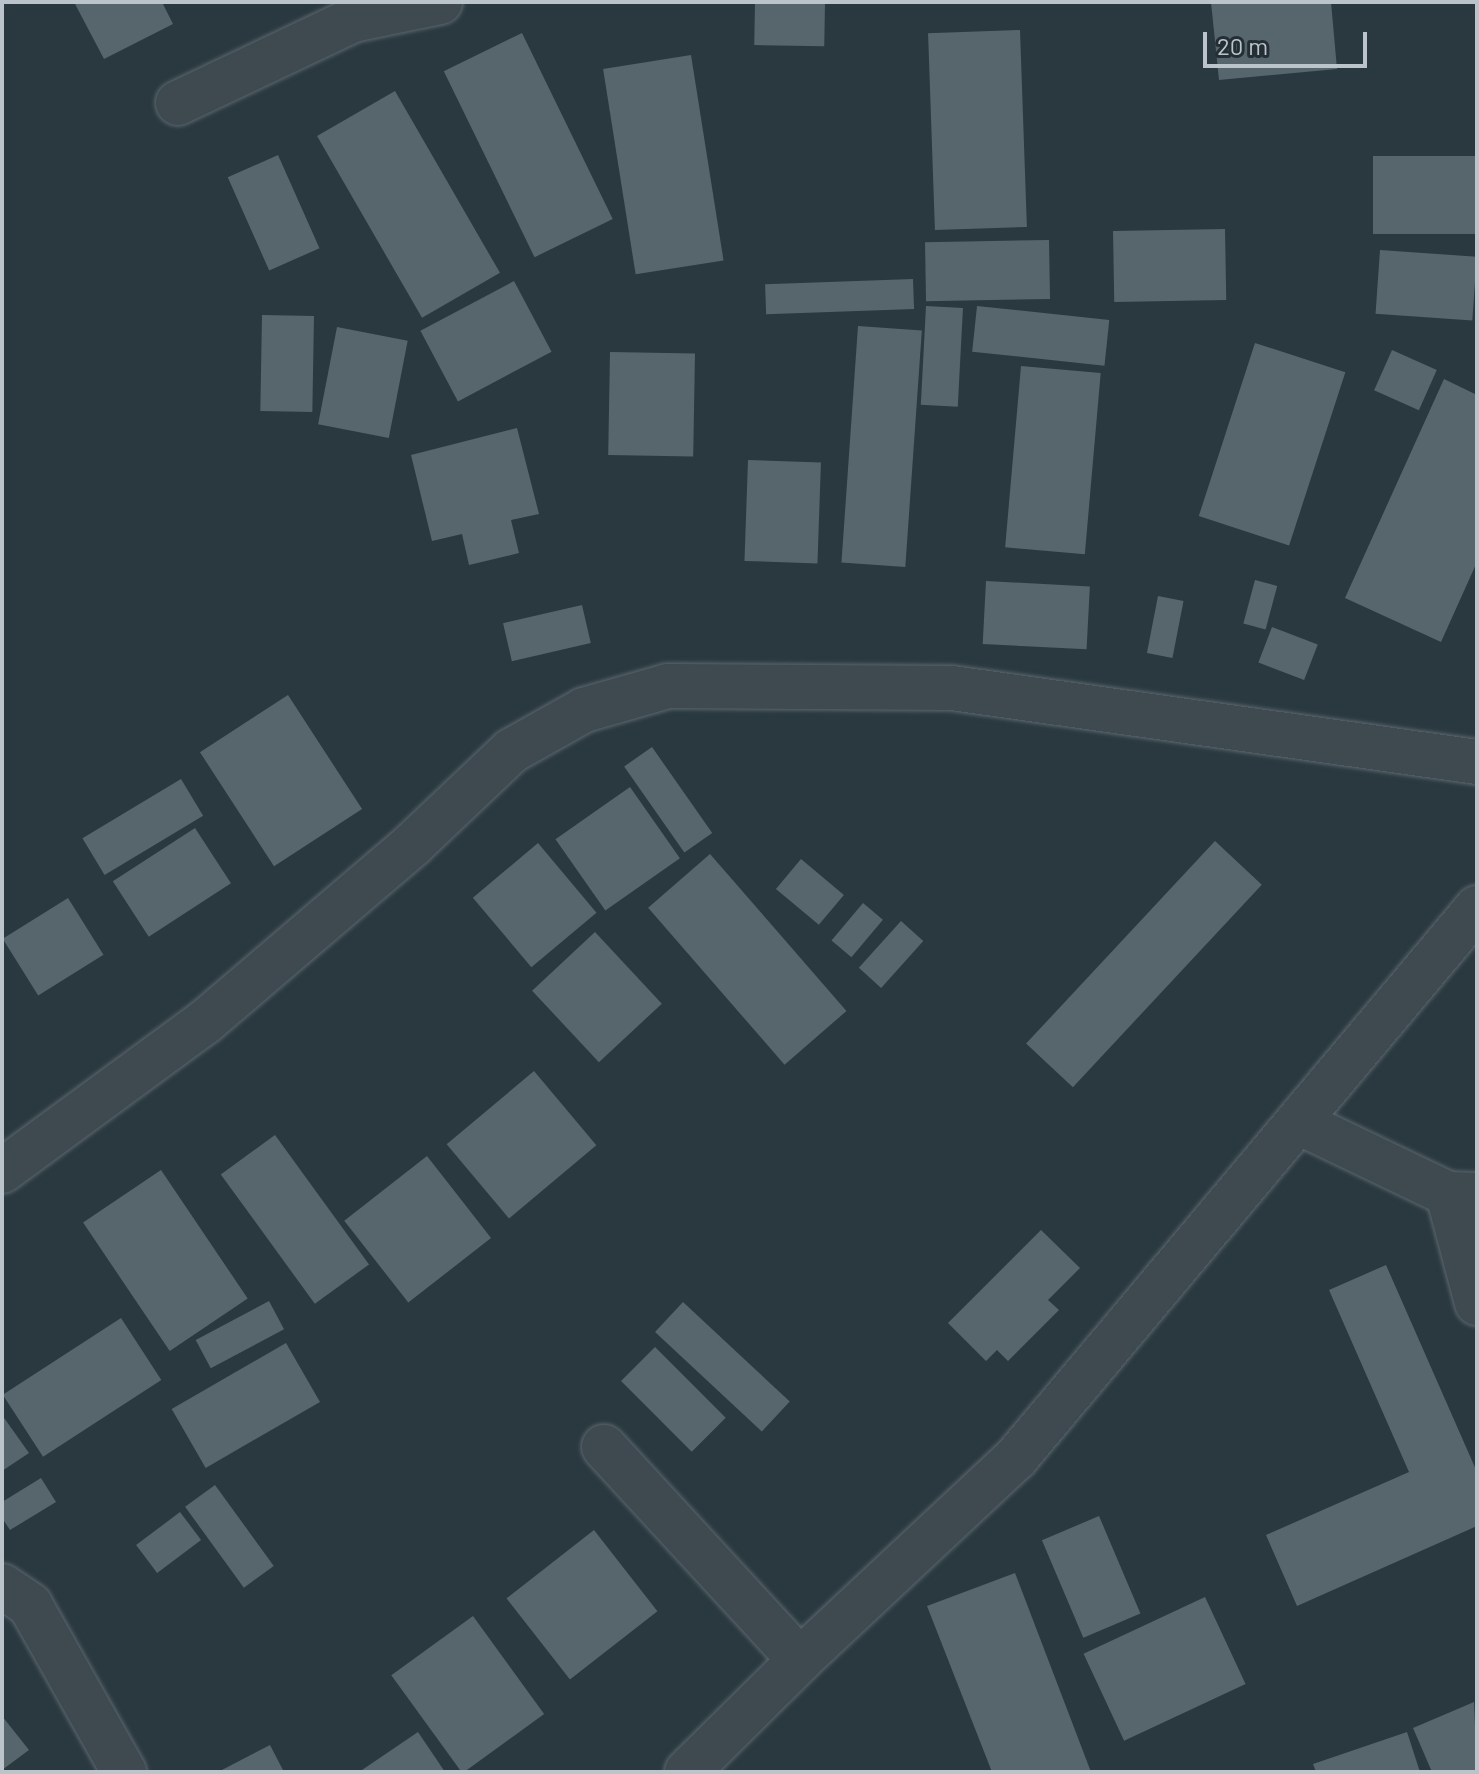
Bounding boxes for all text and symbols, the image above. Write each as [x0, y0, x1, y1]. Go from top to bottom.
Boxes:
scale bar [1207, 16, 1371, 66]
text: 20 m [1217, 31, 1268, 60]

